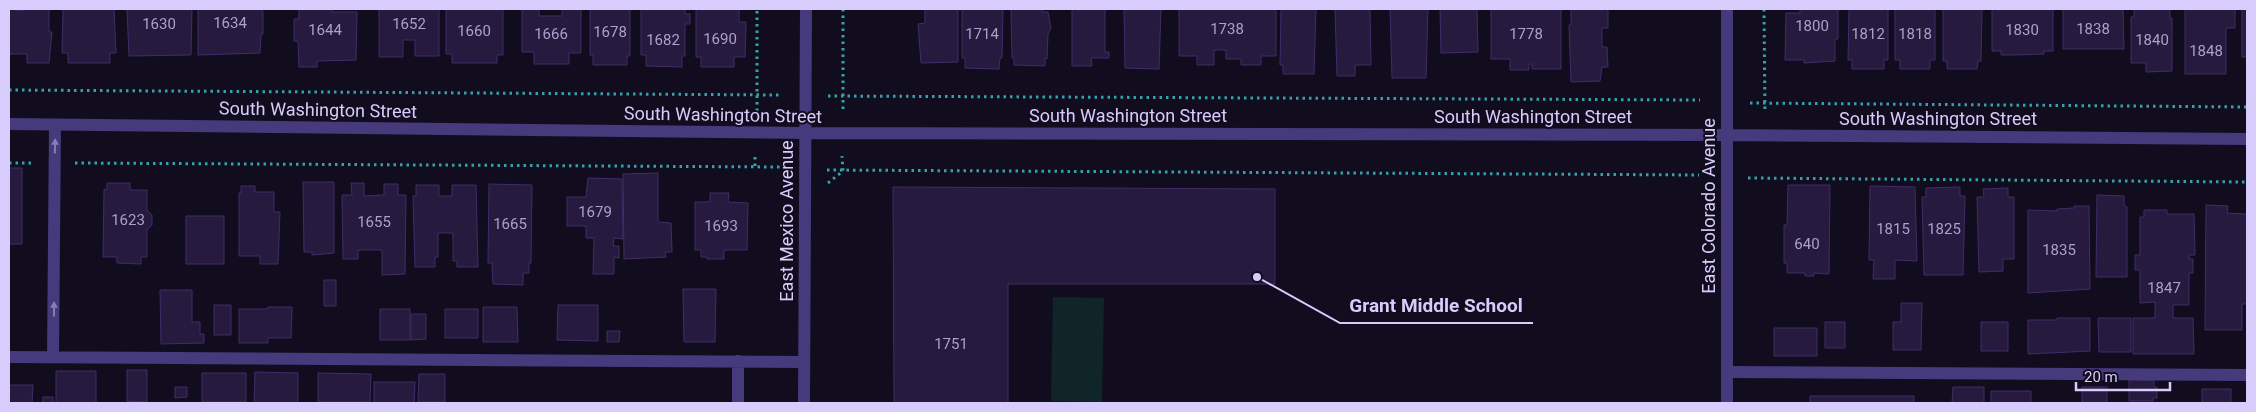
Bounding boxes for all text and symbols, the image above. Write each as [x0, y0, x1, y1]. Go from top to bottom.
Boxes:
house number: 1634 [213, 14, 247, 32]
house number: 1630 [142, 15, 176, 33]
house number: 1652 [392, 15, 426, 33]
house number: 1800 [1795, 17, 1829, 35]
house number: 1738 [1210, 20, 1244, 38]
house number: 1838 [2076, 20, 2110, 38]
house number: 1644 [308, 21, 342, 39]
house number: 1830 [2005, 21, 2039, 39]
house number: 1660 [457, 22, 491, 40]
house number: 1678 [593, 23, 627, 41]
house number: 1666 [534, 25, 568, 43]
house number: 1714 [965, 25, 999, 43]
house number: 1778 [1509, 25, 1543, 43]
house number: 1812 [1851, 25, 1885, 43]
house number: 1818 [1898, 25, 1932, 43]
house number: 1690 [703, 30, 737, 48]
house number: 1682 [646, 31, 680, 49]
house number: 1840 [2135, 31, 2169, 49]
house number: 1848 [2189, 42, 2223, 60]
street label: South Washington Street [219, 97, 417, 122]
street label: South Washington Street [624, 102, 822, 127]
street label: South Washington Street [1029, 105, 1227, 126]
street label: South Washington Street [1434, 106, 1632, 127]
street label: South Washington Street [1839, 108, 2037, 129]
street label: East Colorado Avenue [1698, 118, 1719, 294]
one-way arrow [51, 138, 59, 154]
street label: East Mexico Avenue [776, 140, 797, 302]
house number: 1679 [578, 203, 612, 221]
house number: 1623 [111, 211, 145, 229]
house number: 1655 [357, 213, 391, 231]
house number: 1665 [493, 215, 527, 233]
house number: 1693 [704, 217, 738, 235]
house number: 1815 [1876, 220, 1910, 238]
house number: 1825 [1927, 220, 1961, 238]
house number: 640 [1794, 235, 1820, 253]
house number: 1835 [2042, 241, 2076, 259]
house number: 1847 [2147, 279, 2181, 297]
callout: Grant Middle School [1340, 289, 1533, 323]
text: Grant Middle School [1349, 294, 1523, 317]
one-way arrow [50, 300, 58, 316]
house number: 1751 [934, 335, 968, 353]
scale bar [2076, 360, 2170, 392]
text: 20 m [2084, 368, 2118, 386]

